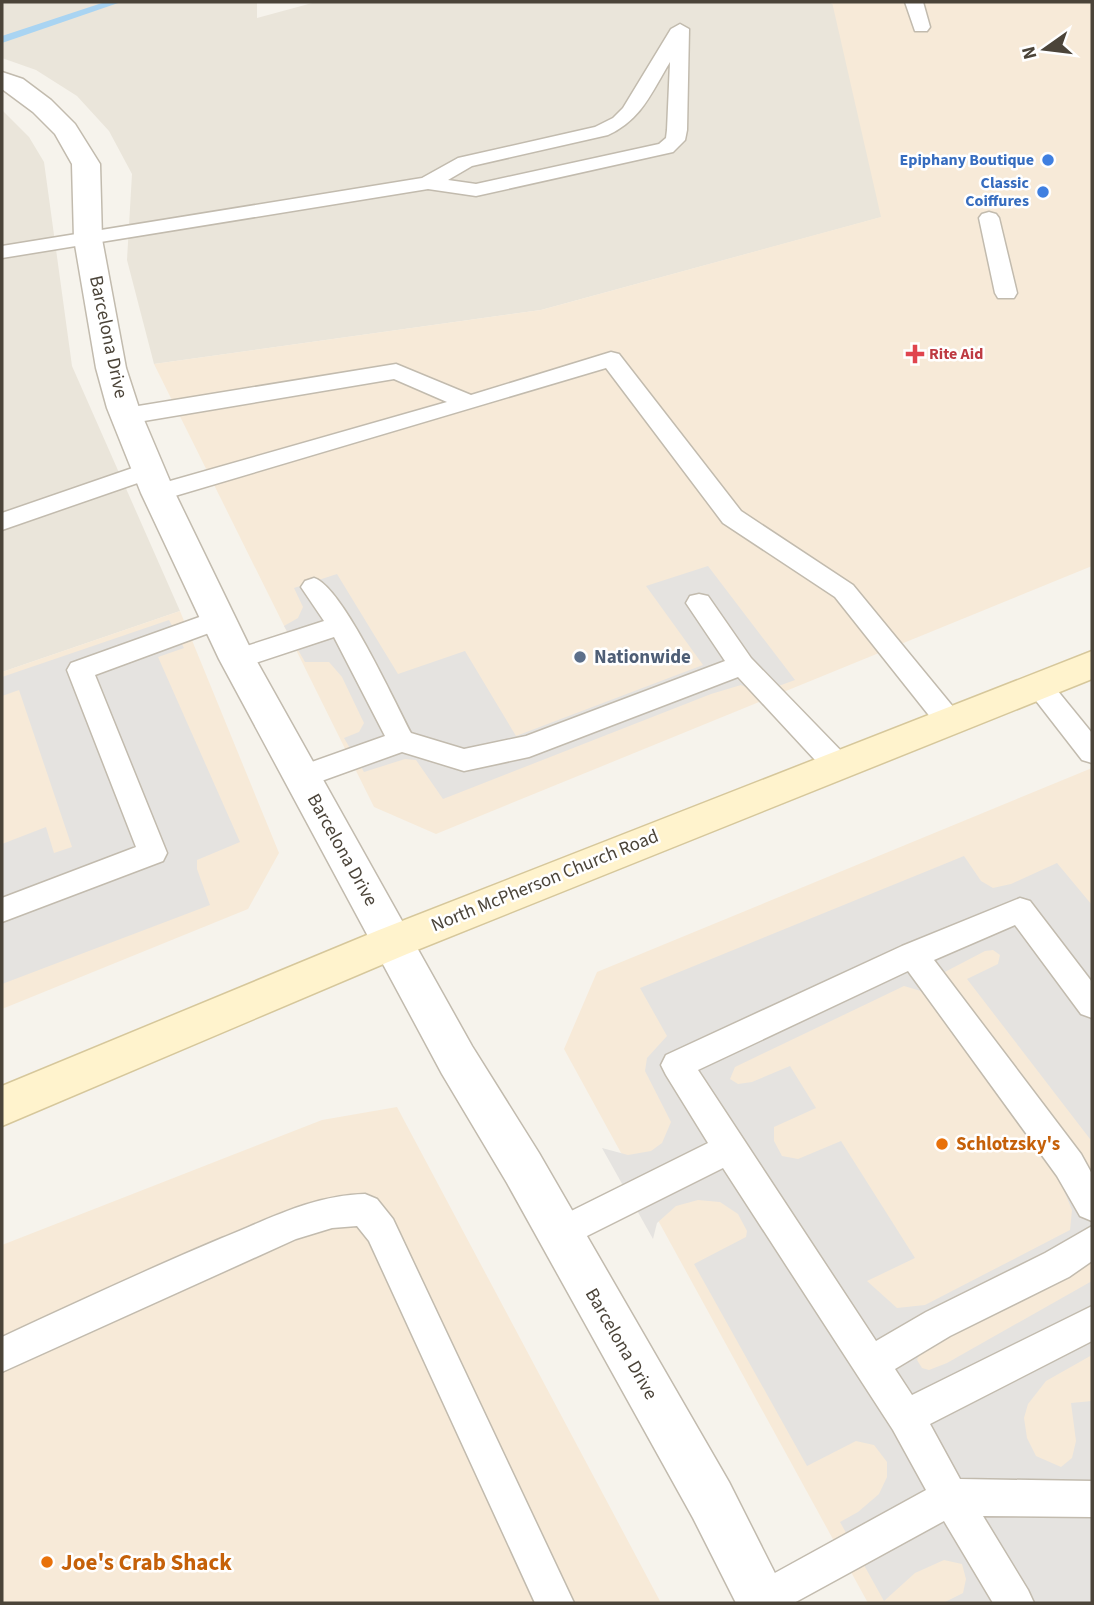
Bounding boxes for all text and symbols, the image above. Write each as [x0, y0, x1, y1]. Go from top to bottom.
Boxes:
north arrow [1010, 14, 1080, 84]
text: N [1015, 43, 1045, 62]
place label: Epiphany Boutique [899, 149, 1034, 171]
marker: Epiphany Boutique [1040, 152, 1056, 168]
place label: Classic Coiffures [965, 172, 1030, 212]
marker: Classic Coiffures [1035, 184, 1051, 200]
street label: Barcelona Drive [82, 273, 134, 401]
place label: Rite Aid [929, 343, 983, 365]
marker: Rite Aid [907, 346, 923, 362]
place label: Nationwide [594, 644, 691, 671]
marker: Nationwide [572, 649, 588, 665]
street label: Barcelona Drive [300, 789, 384, 911]
street label: North McPherson Church Road [427, 823, 663, 939]
place label: Schlotzsky's [956, 1131, 1060, 1158]
marker: Schlotzsky's [934, 1136, 950, 1152]
street label: Barcelona Drive [578, 1283, 664, 1405]
place label: Joe's Crab Shack [61, 1546, 232, 1579]
marker: Joe's Crab Shack [39, 1554, 55, 1570]

